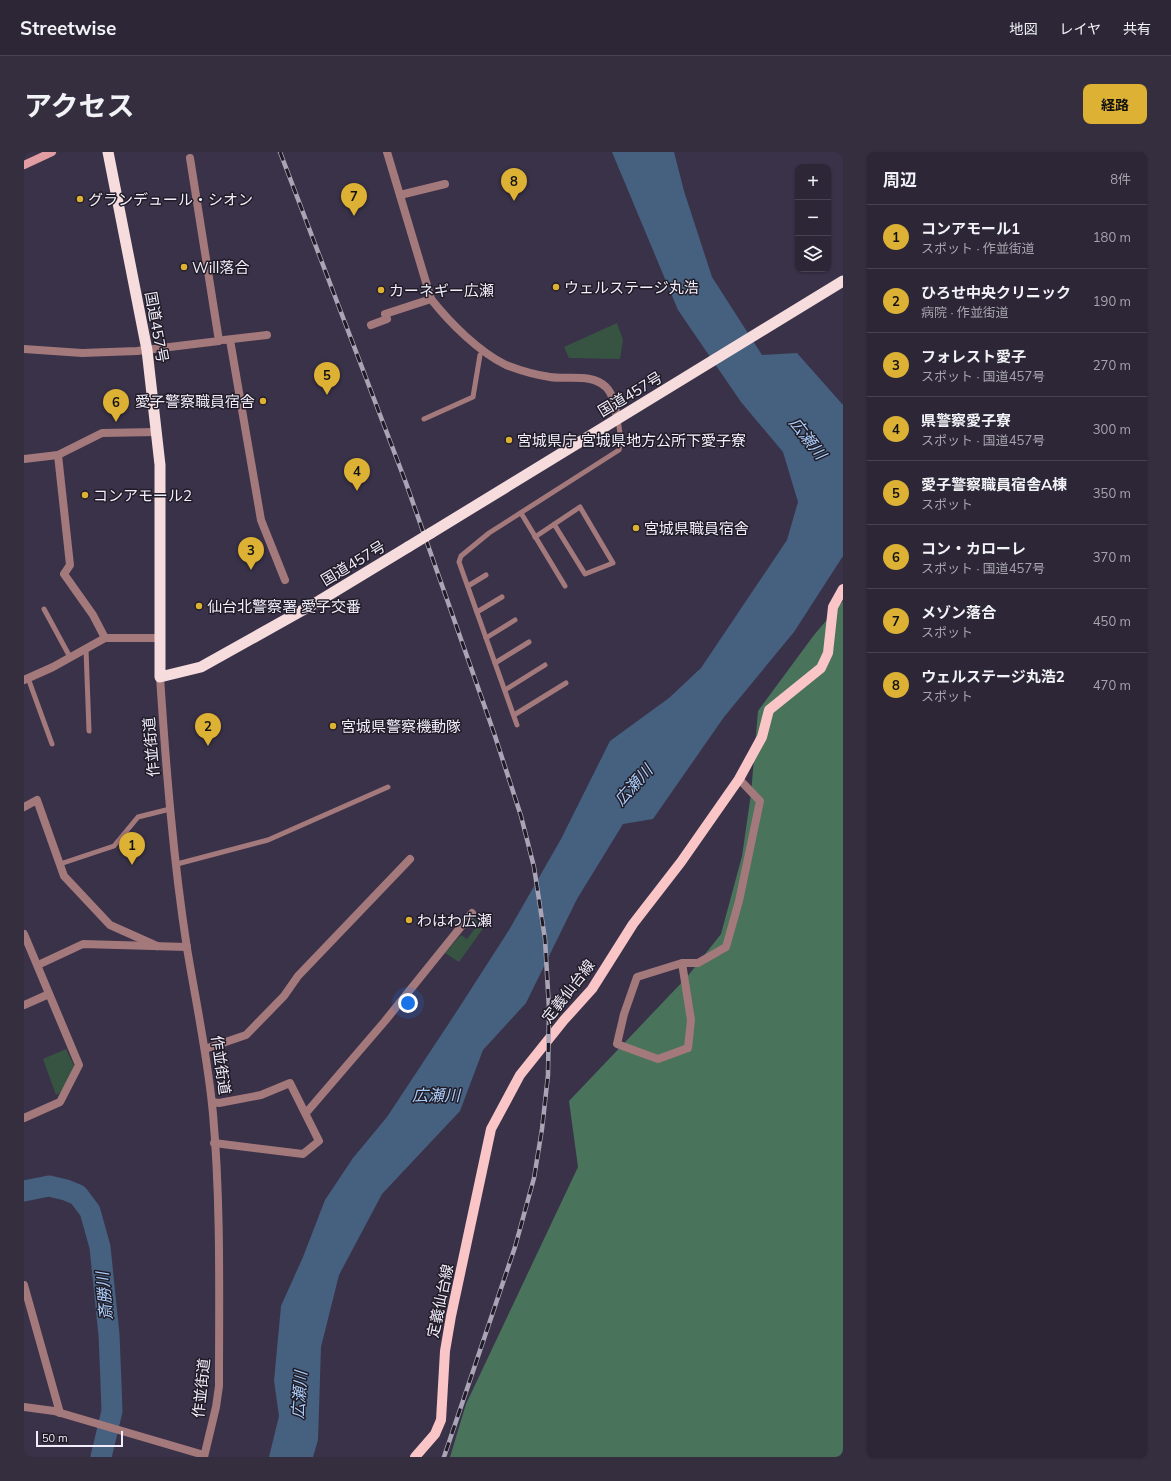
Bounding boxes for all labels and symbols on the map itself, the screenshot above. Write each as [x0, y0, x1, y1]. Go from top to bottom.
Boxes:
pin: 8 [501, 168, 527, 201]
pin: 7 [341, 183, 367, 216]
place label: グランデュール・シオン [88, 190, 253, 209]
marker: グランデュール・シオン [75, 194, 85, 204]
place label: Will落合 [192, 258, 249, 277]
marker: Will落合 [179, 262, 189, 272]
place label: ウェルステージ丸浩 [564, 278, 699, 297]
place label: カーネギー広瀬 [389, 281, 494, 300]
marker: ウェルステージ丸浩 [551, 282, 561, 292]
marker: カーネギー広瀬 [376, 285, 386, 295]
street label: 国道457号 [141, 290, 173, 364]
pin: 5 [314, 362, 340, 395]
street label: 国道457号 [594, 367, 666, 421]
pin: 6 [103, 389, 129, 422]
place label: 愛子警察職員宿舎 [135, 392, 255, 411]
marker: 愛子警察職員宿舎 [258, 396, 268, 406]
water label: 広瀬川 [785, 413, 832, 465]
place label: 宮城県庁 宮城県地方公所下愛子寮 [517, 431, 746, 450]
marker: 宮城県庁 宮城県地方公所下愛子寮 [504, 435, 514, 445]
pin: 4 [344, 458, 370, 491]
place label: コンアモール2 [93, 486, 192, 505]
marker: コンアモール2 [80, 490, 90, 500]
place label: 宮城県職員宿舎 [644, 519, 749, 538]
marker: 宮城県職員宿舎 [631, 523, 641, 533]
street label: 国道457号 [317, 536, 389, 590]
pin: 3 [238, 537, 264, 570]
place label: 仙台北警察署 愛子交番 [207, 597, 361, 616]
marker: 仙台北警察署 愛子交番 [194, 601, 204, 611]
pin: 2 [195, 713, 221, 746]
street label: 作並街道 [139, 716, 163, 778]
place label: 宮城県警察機動隊 [341, 717, 461, 736]
marker: 宮城県警察機動隊 [328, 721, 338, 731]
water label: 広瀬川 [610, 759, 658, 810]
pin: 1 [119, 832, 145, 865]
place label: わはわ広瀬 [417, 911, 492, 930]
marker: わはわ広瀬 [404, 915, 414, 925]
street label: 定義仙台線 [537, 956, 599, 1026]
your location [398, 993, 418, 1013]
street label: 作並街道 [207, 1034, 235, 1096]
water label: 広瀬川 [412, 1085, 462, 1105]
street label: 定義仙台線 [423, 1262, 457, 1340]
water label: 斎勝川 [92, 1269, 116, 1321]
street label: 作並街道 [188, 1357, 214, 1419]
water label: 広瀬川 [287, 1368, 311, 1420]
scale bar [36, 1429, 123, 1448]

